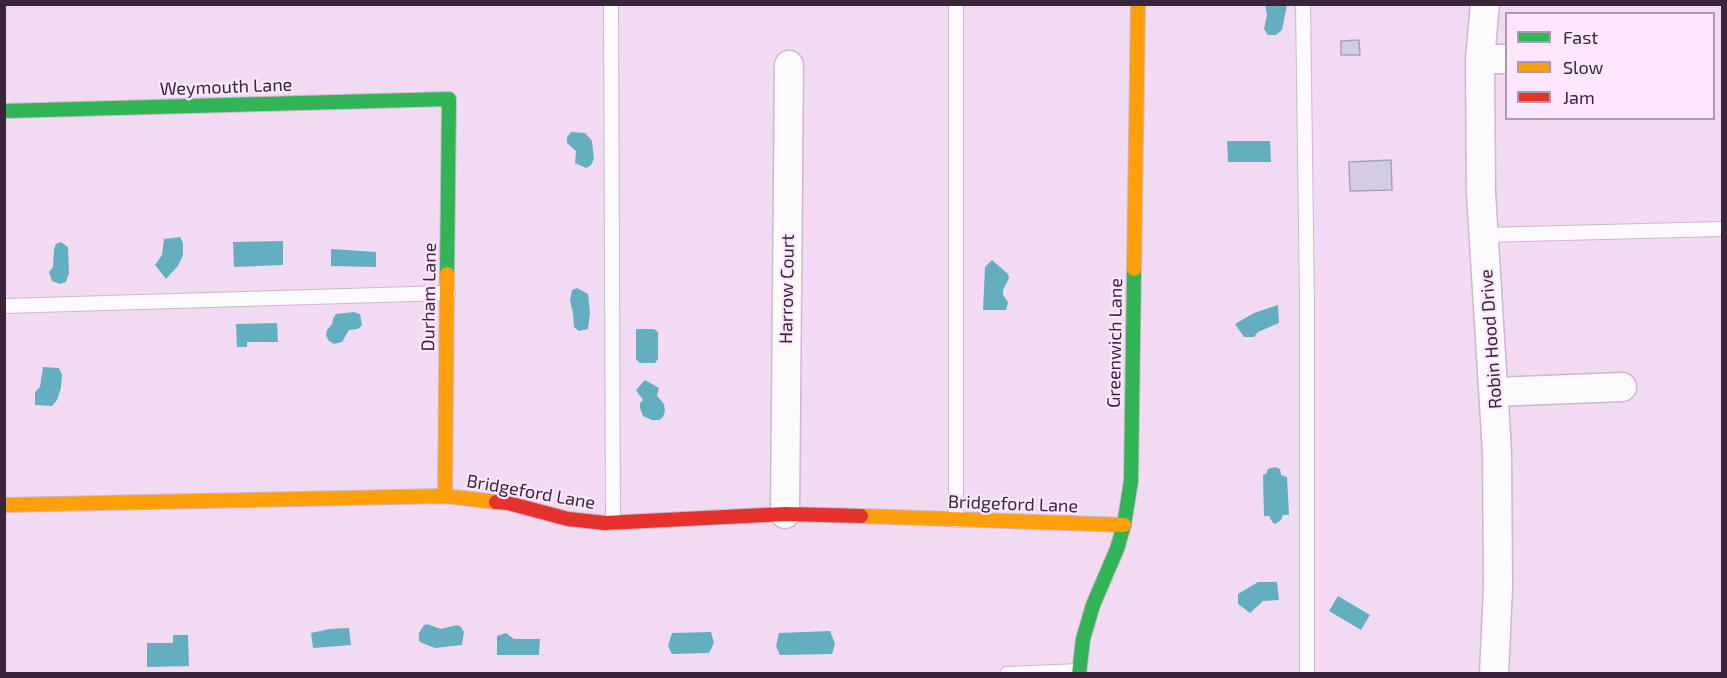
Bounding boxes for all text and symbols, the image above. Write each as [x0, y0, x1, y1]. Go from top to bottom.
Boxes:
legend [1505, 12, 1715, 120]
text: Fast [1563, 26, 1598, 48]
text: Slow [1563, 56, 1603, 78]
street label: Weymouth Lane [159, 74, 293, 100]
text: Jam [1563, 86, 1595, 108]
street label: Harrow Court [775, 234, 799, 344]
street label: Durham Lane [417, 242, 441, 352]
street label: Robin Hood Drive [1475, 268, 1507, 410]
street label: Greenwich Lane [1103, 278, 1127, 408]
street label: Bridgeford Lane [465, 470, 597, 514]
street label: Bridgeford Lane [947, 491, 1079, 517]

